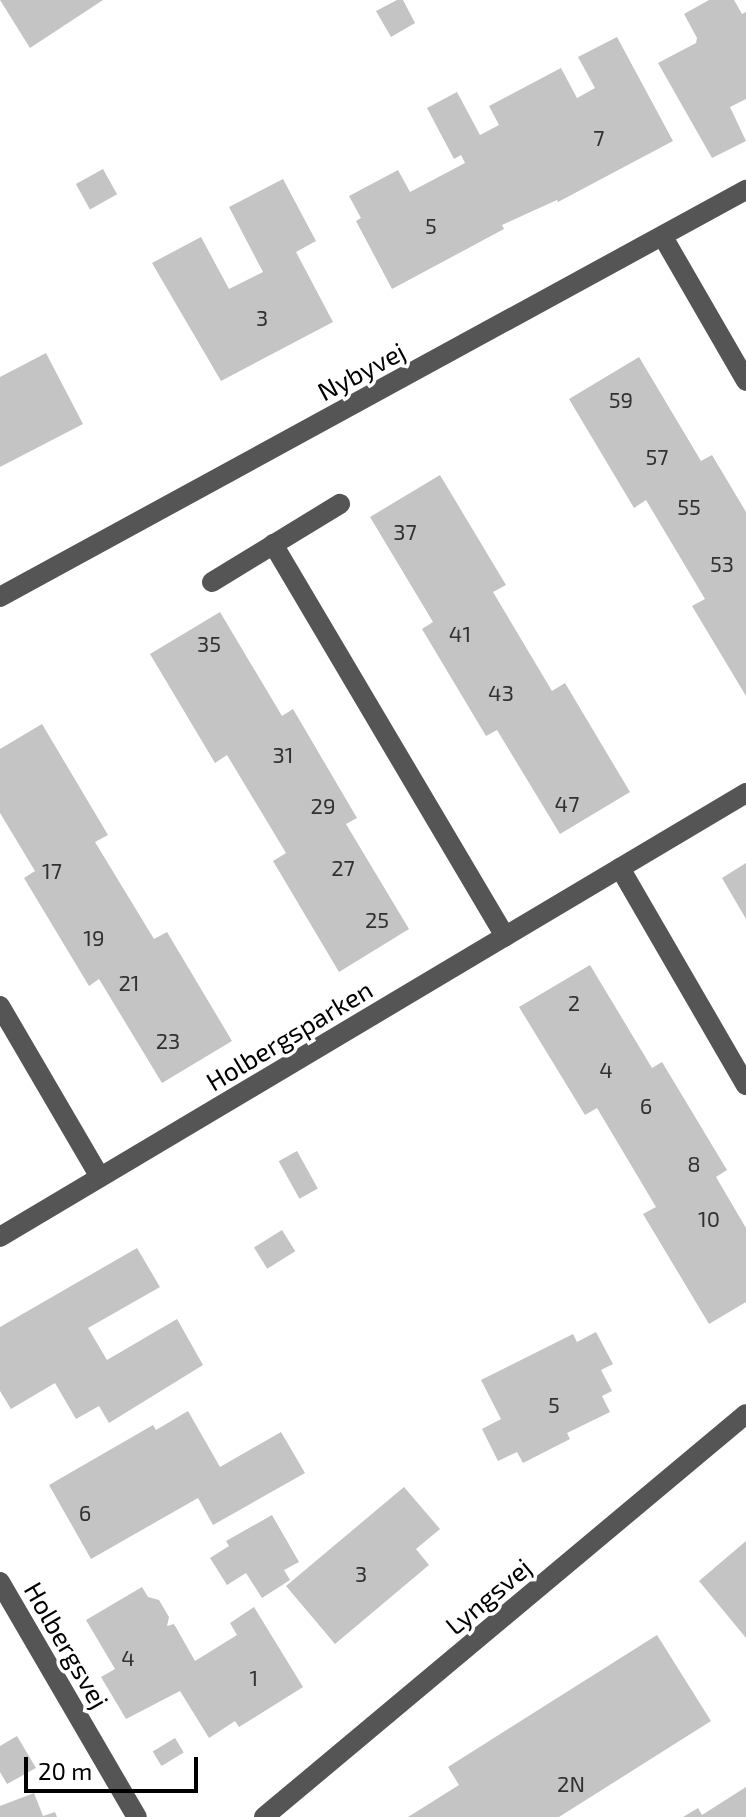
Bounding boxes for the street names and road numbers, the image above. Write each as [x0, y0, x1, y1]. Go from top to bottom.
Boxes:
street label: Nybyvej [312, 335, 410, 407]
street label: Holbergsparken [200, 973, 378, 1097]
street label: Lyngsvej [439, 1551, 537, 1641]
street label: Holbergsvej [18, 1576, 116, 1714]

